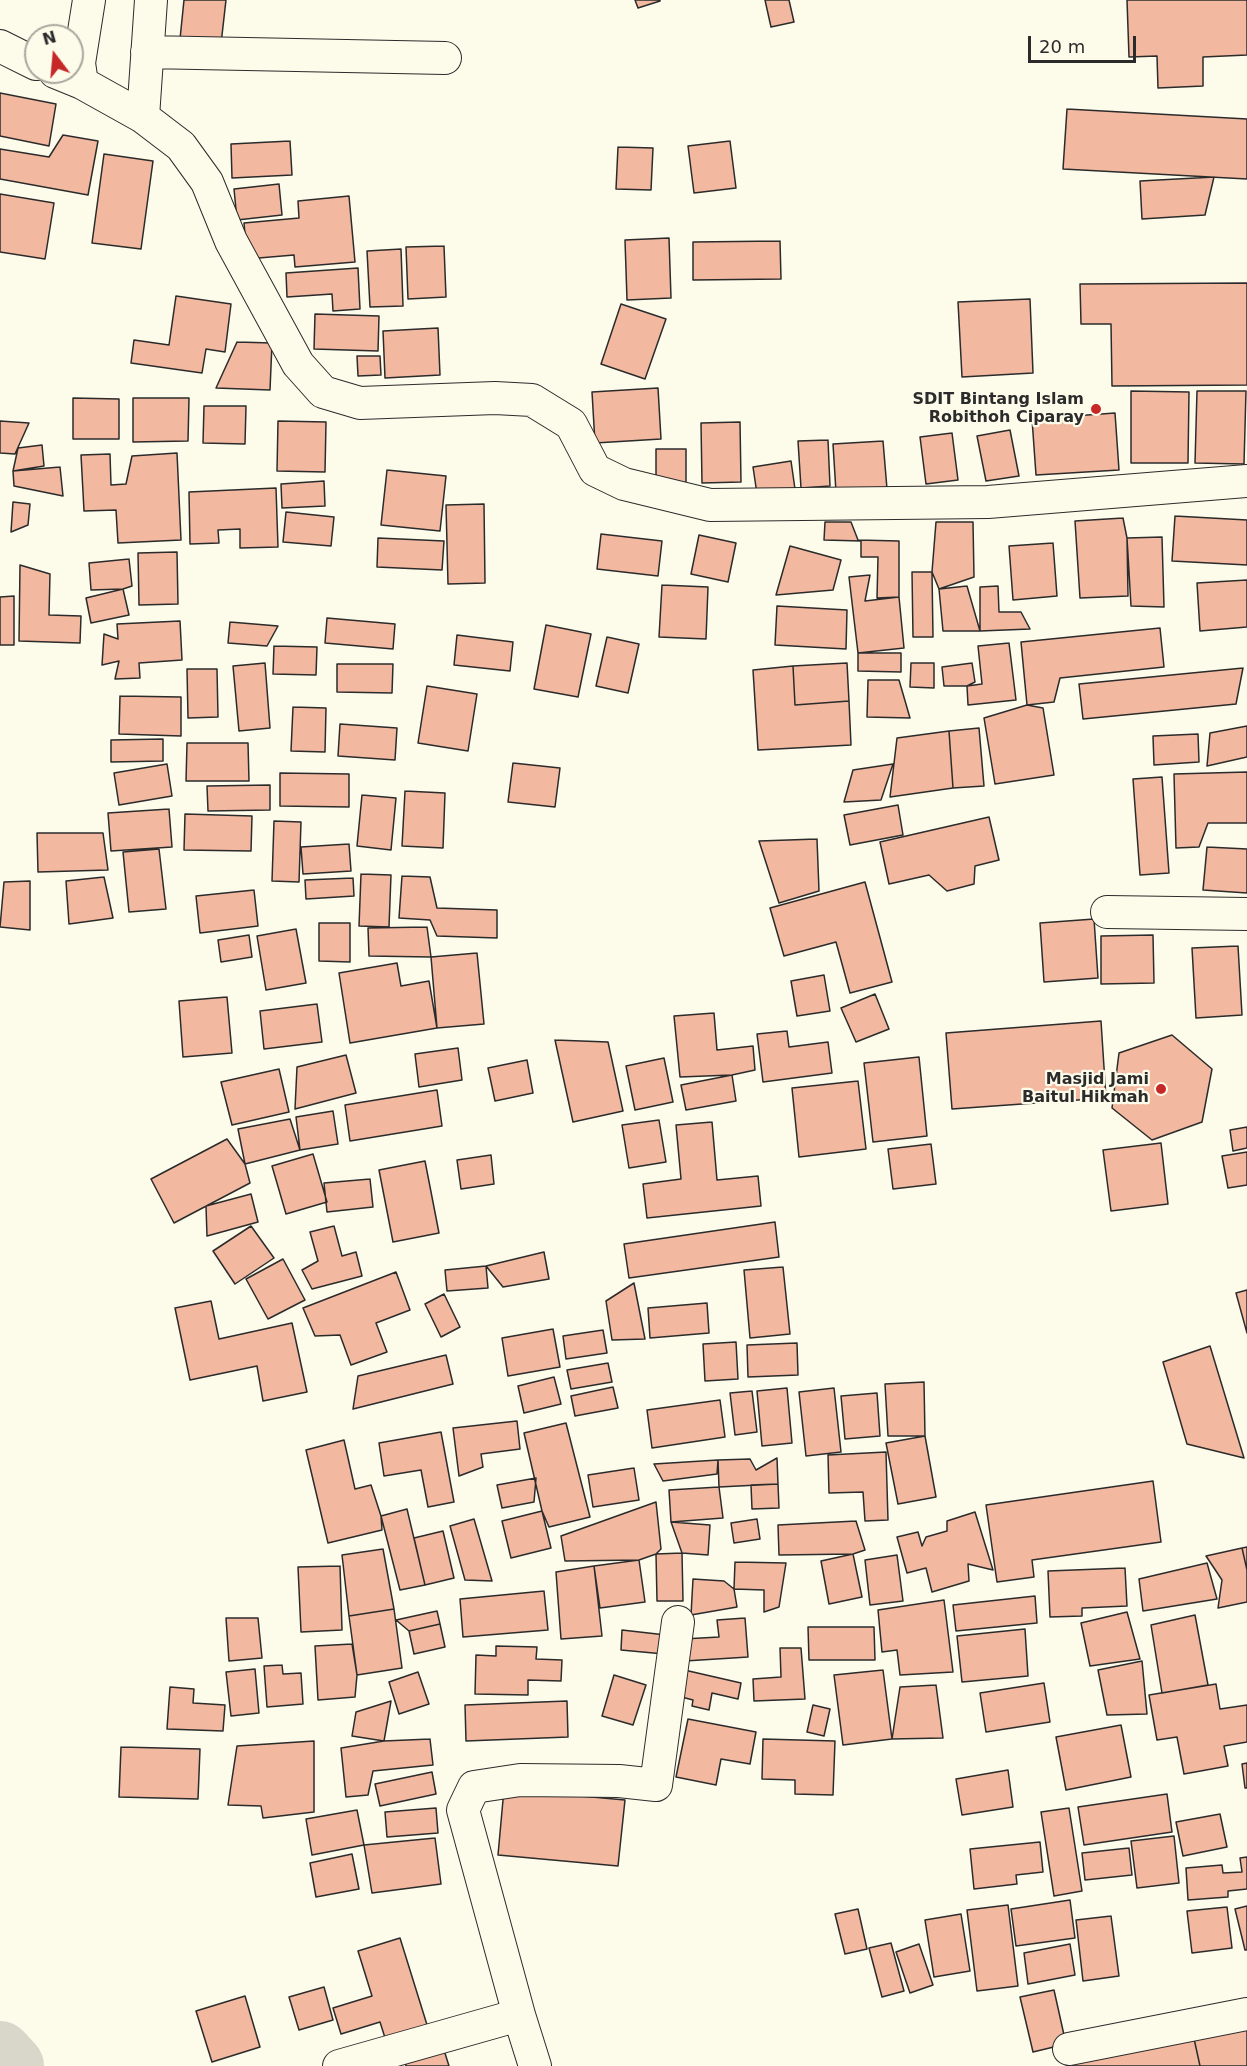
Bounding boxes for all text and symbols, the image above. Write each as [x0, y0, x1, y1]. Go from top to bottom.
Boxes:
north arrow [24, 24, 84, 84]
scale bar [1031, 24, 1139, 62]
text: N [40, 27, 58, 49]
text: 20 m [1039, 36, 1085, 57]
place label: SDIT Bintang Islam Robithoh Ciparay [912, 390, 1084, 428]
marker: SDIT Bintang Islam Robithoh Ciparay [1089, 402, 1103, 416]
place label: Masjid Jami Baitul Hikmah [1022, 1070, 1149, 1108]
marker: Masjid Jami Baitul Hikmah [1154, 1082, 1168, 1096]

